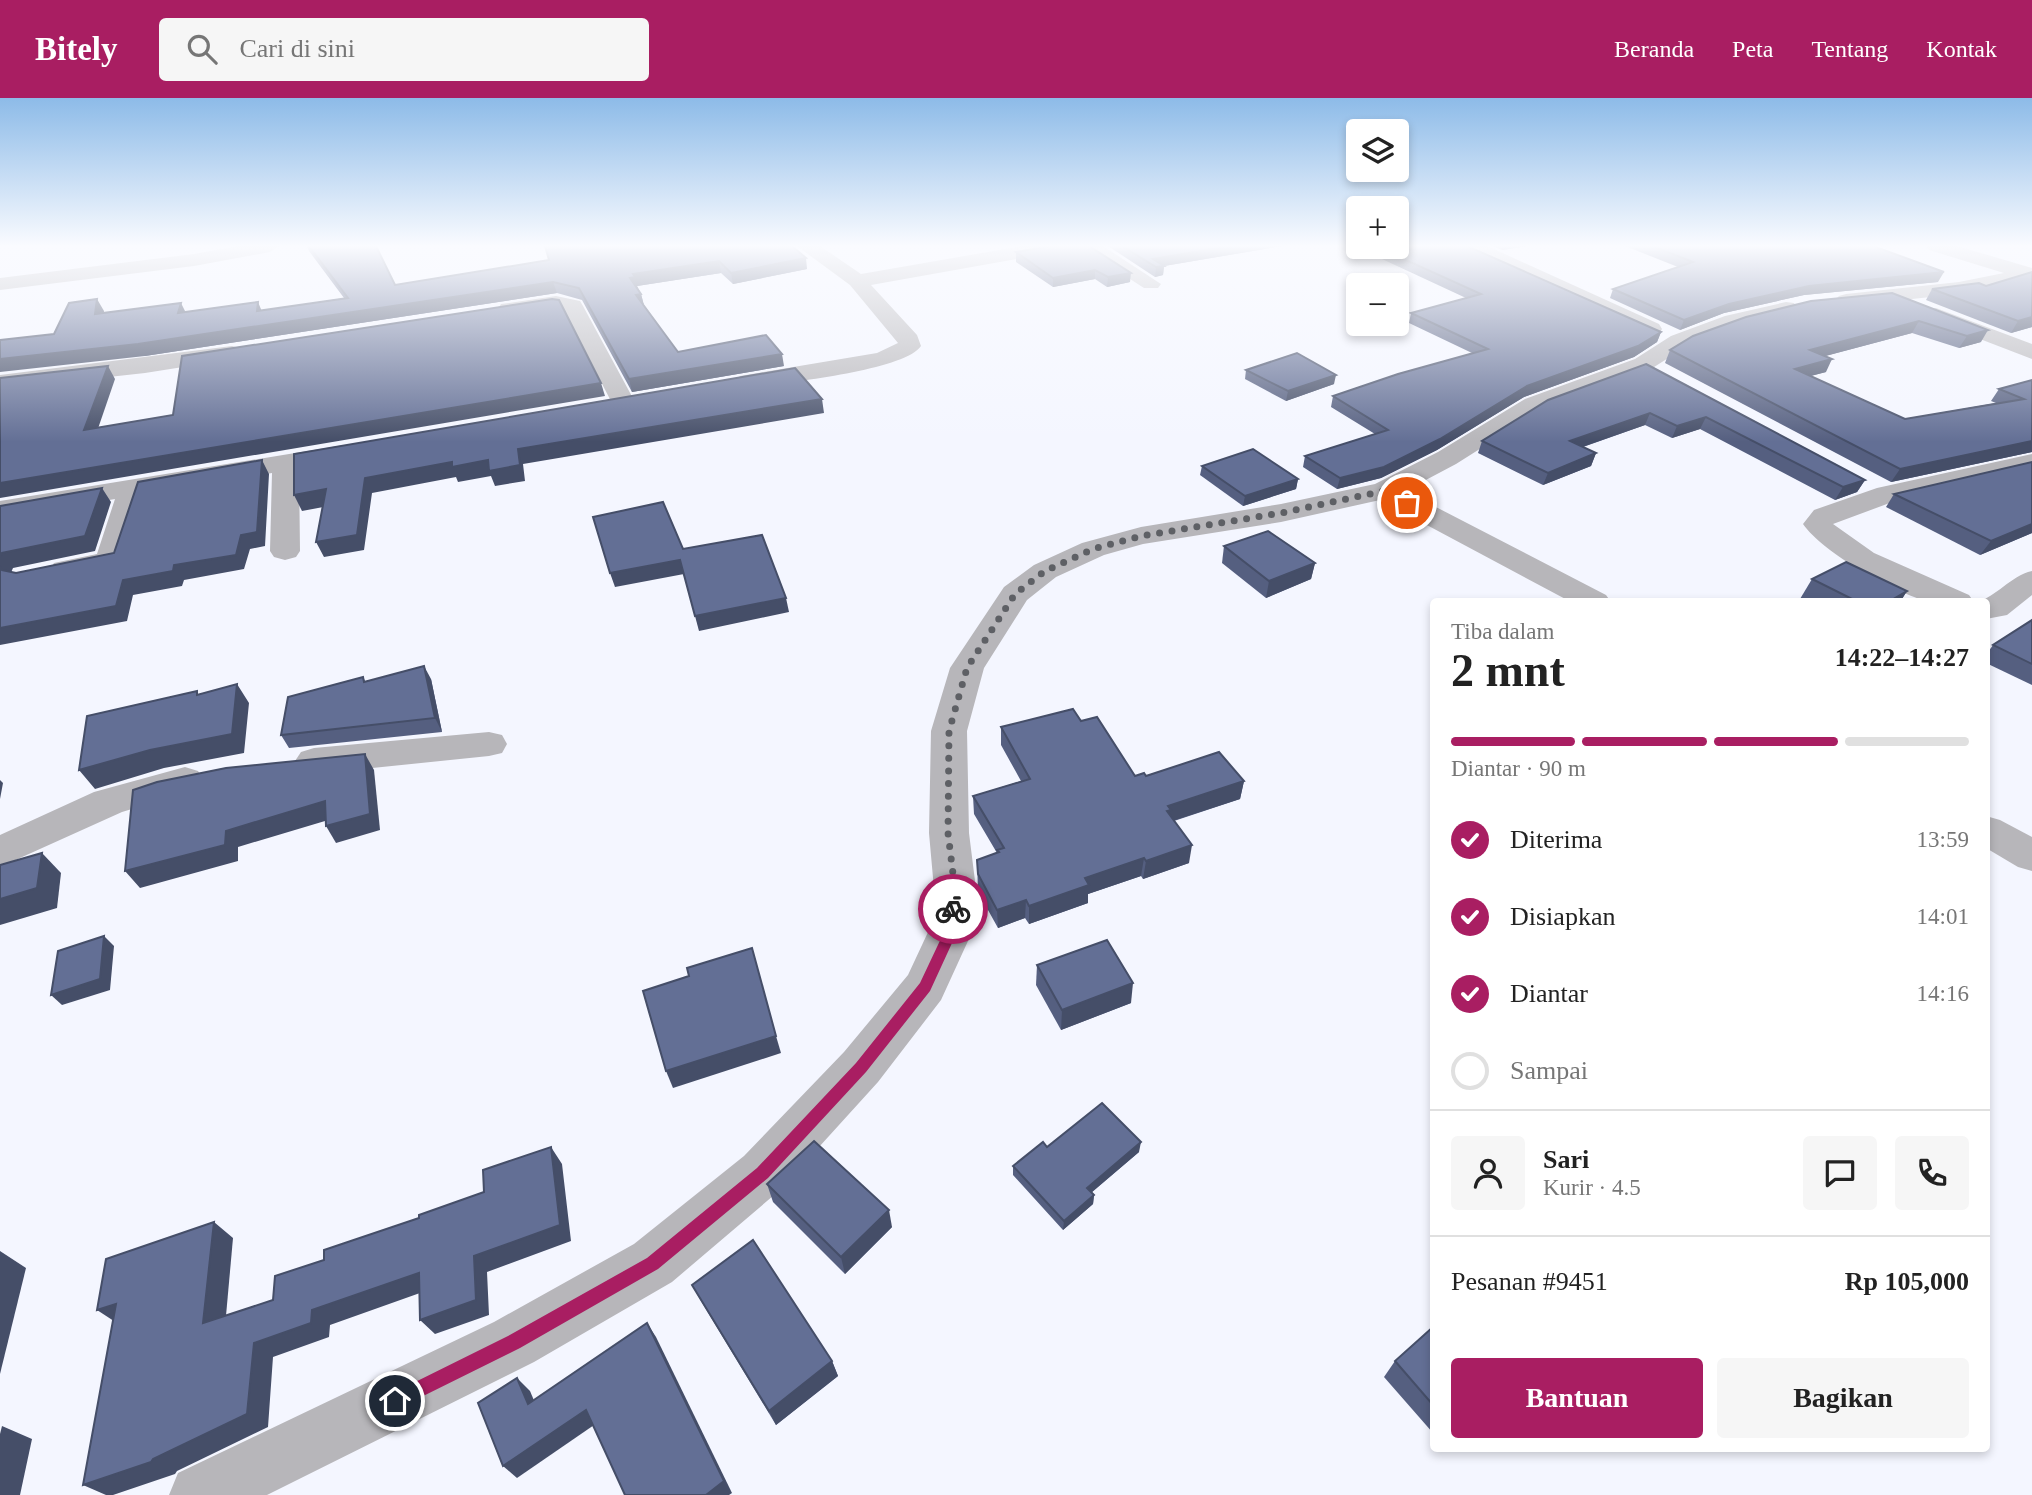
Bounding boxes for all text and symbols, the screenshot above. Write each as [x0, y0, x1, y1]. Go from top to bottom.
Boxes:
search box [159, 18, 649, 81]
icon: search [183, 30, 221, 68]
text: Bitely [35, 31, 117, 67]
text: Cari di sini [239, 34, 355, 63]
text: Beranda [1614, 36, 1694, 62]
text: Peta [1732, 36, 1773, 62]
text: Tentang [1811, 36, 1888, 62]
text: Kontak [1926, 36, 1997, 62]
map controls [1346, 119, 1409, 336]
button: layers [1346, 119, 1409, 182]
button: + [1346, 196, 1409, 259]
button: − [1346, 273, 1409, 336]
pin [1377, 473, 1437, 533]
icon: bag [1388, 484, 1426, 522]
text: Tiba dalam [1451, 619, 1554, 644]
text: 14:22–14:27 [1835, 643, 1969, 672]
text: 2 mnt [1451, 645, 1565, 696]
text: Diantar · 90 m [1451, 756, 1586, 781]
icon: check [1451, 821, 1489, 859]
text: Diterima [1510, 825, 1602, 854]
text: 13:59 [1917, 827, 1969, 852]
courier [918, 874, 988, 944]
icon: bike [934, 890, 972, 928]
icon: check [1451, 898, 1489, 936]
text: Disiapkan [1510, 902, 1615, 931]
text: 14:01 [1917, 904, 1969, 929]
icon: check [1451, 975, 1489, 1013]
text: Diantar [1510, 979, 1588, 1008]
text: 14:16 [1917, 981, 1969, 1006]
text: Sampai [1510, 1056, 1588, 1085]
button: person [1451, 1136, 1525, 1210]
button: chat [1803, 1136, 1877, 1210]
button: phone [1895, 1136, 1969, 1210]
text: Sari [1543, 1145, 1589, 1174]
text: Kurir · 4.5 [1543, 1175, 1641, 1200]
text: Pesanan #9451 [1451, 1267, 1608, 1296]
text: Rp 105,000 [1845, 1267, 1969, 1296]
button: Bantuan [1451, 1358, 1703, 1438]
button: Bagikan [1717, 1358, 1969, 1438]
pin [365, 1371, 425, 1431]
icon: home [376, 1382, 414, 1420]

